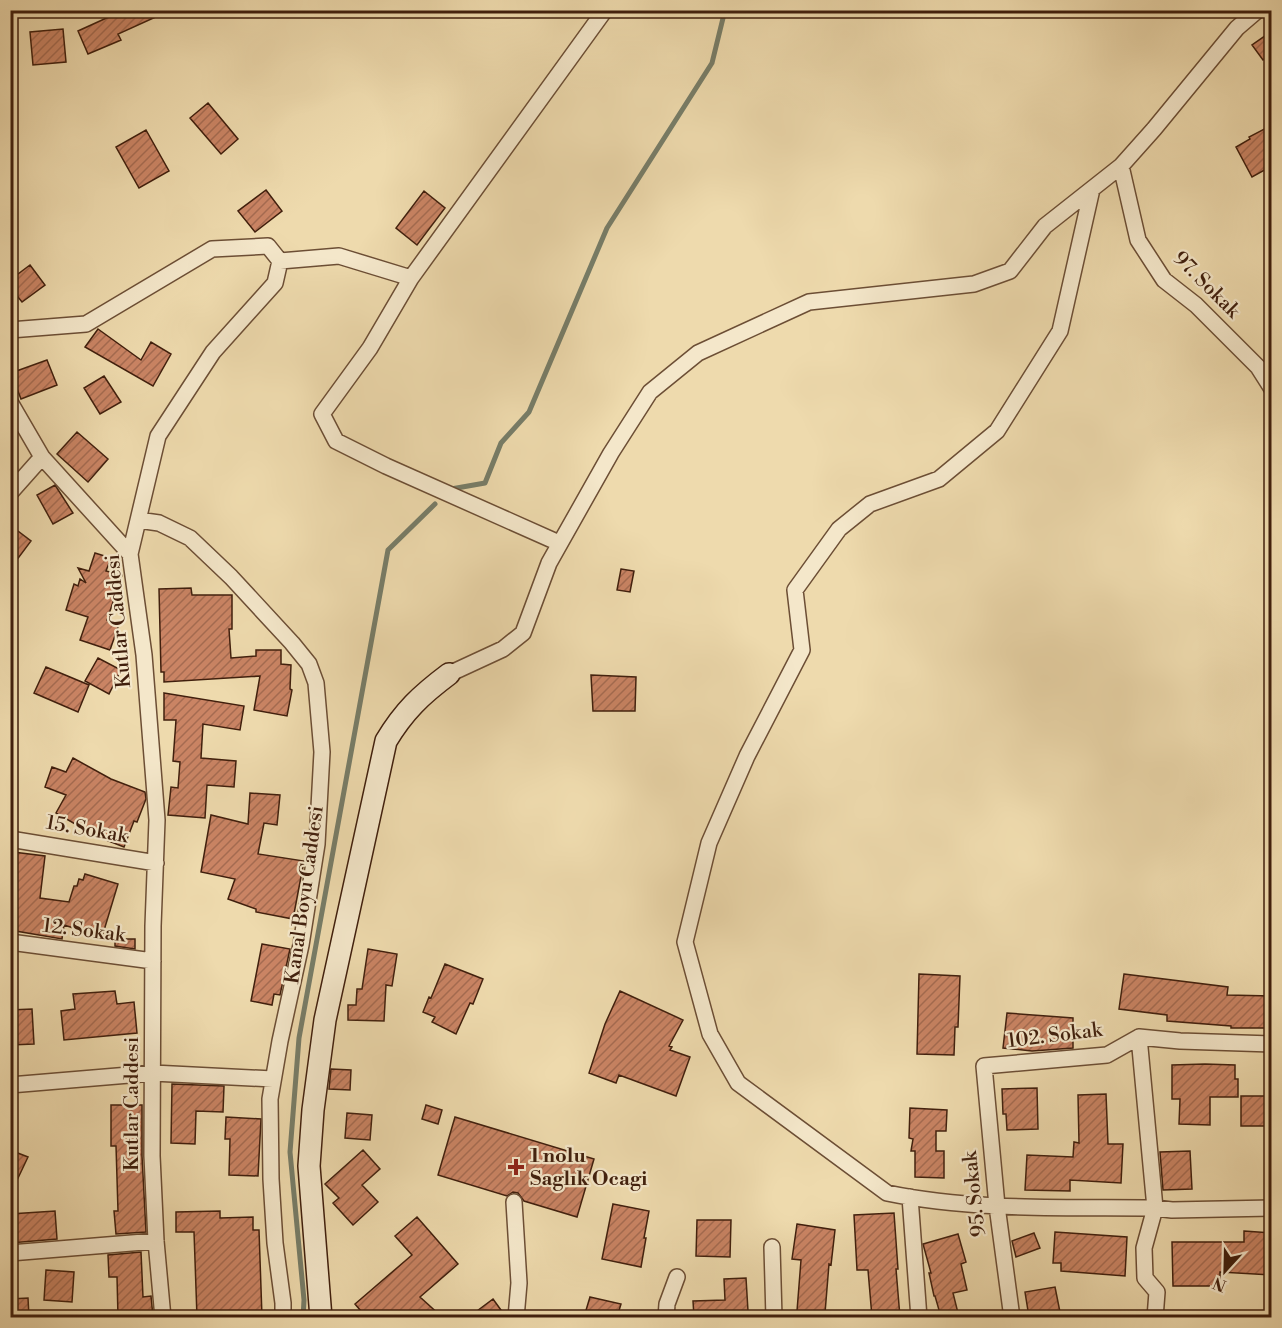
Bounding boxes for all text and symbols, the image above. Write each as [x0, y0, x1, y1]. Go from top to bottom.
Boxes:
street label: 97. Sokak [1167, 246, 1246, 325]
street label: Kutlar Caddesi [101, 553, 137, 689]
street label: Kanal Boyu Caddesi [280, 804, 330, 986]
street label: 15. Sokak [44, 811, 131, 850]
street label: 12. Sokak [41, 914, 128, 949]
street label: 102. Sokak [1006, 1018, 1105, 1054]
street label: Kutlar Caddesi [120, 1036, 145, 1171]
place label: 1 nolu Saglık Ocagi [530, 1144, 648, 1192]
street label: 95. Sokak [958, 1148, 992, 1238]
marker: 1 nolu Saglık Ocagi [507, 1158, 525, 1176]
north arrow [1195, 1241, 1255, 1301]
text: N [1210, 1272, 1229, 1296]

